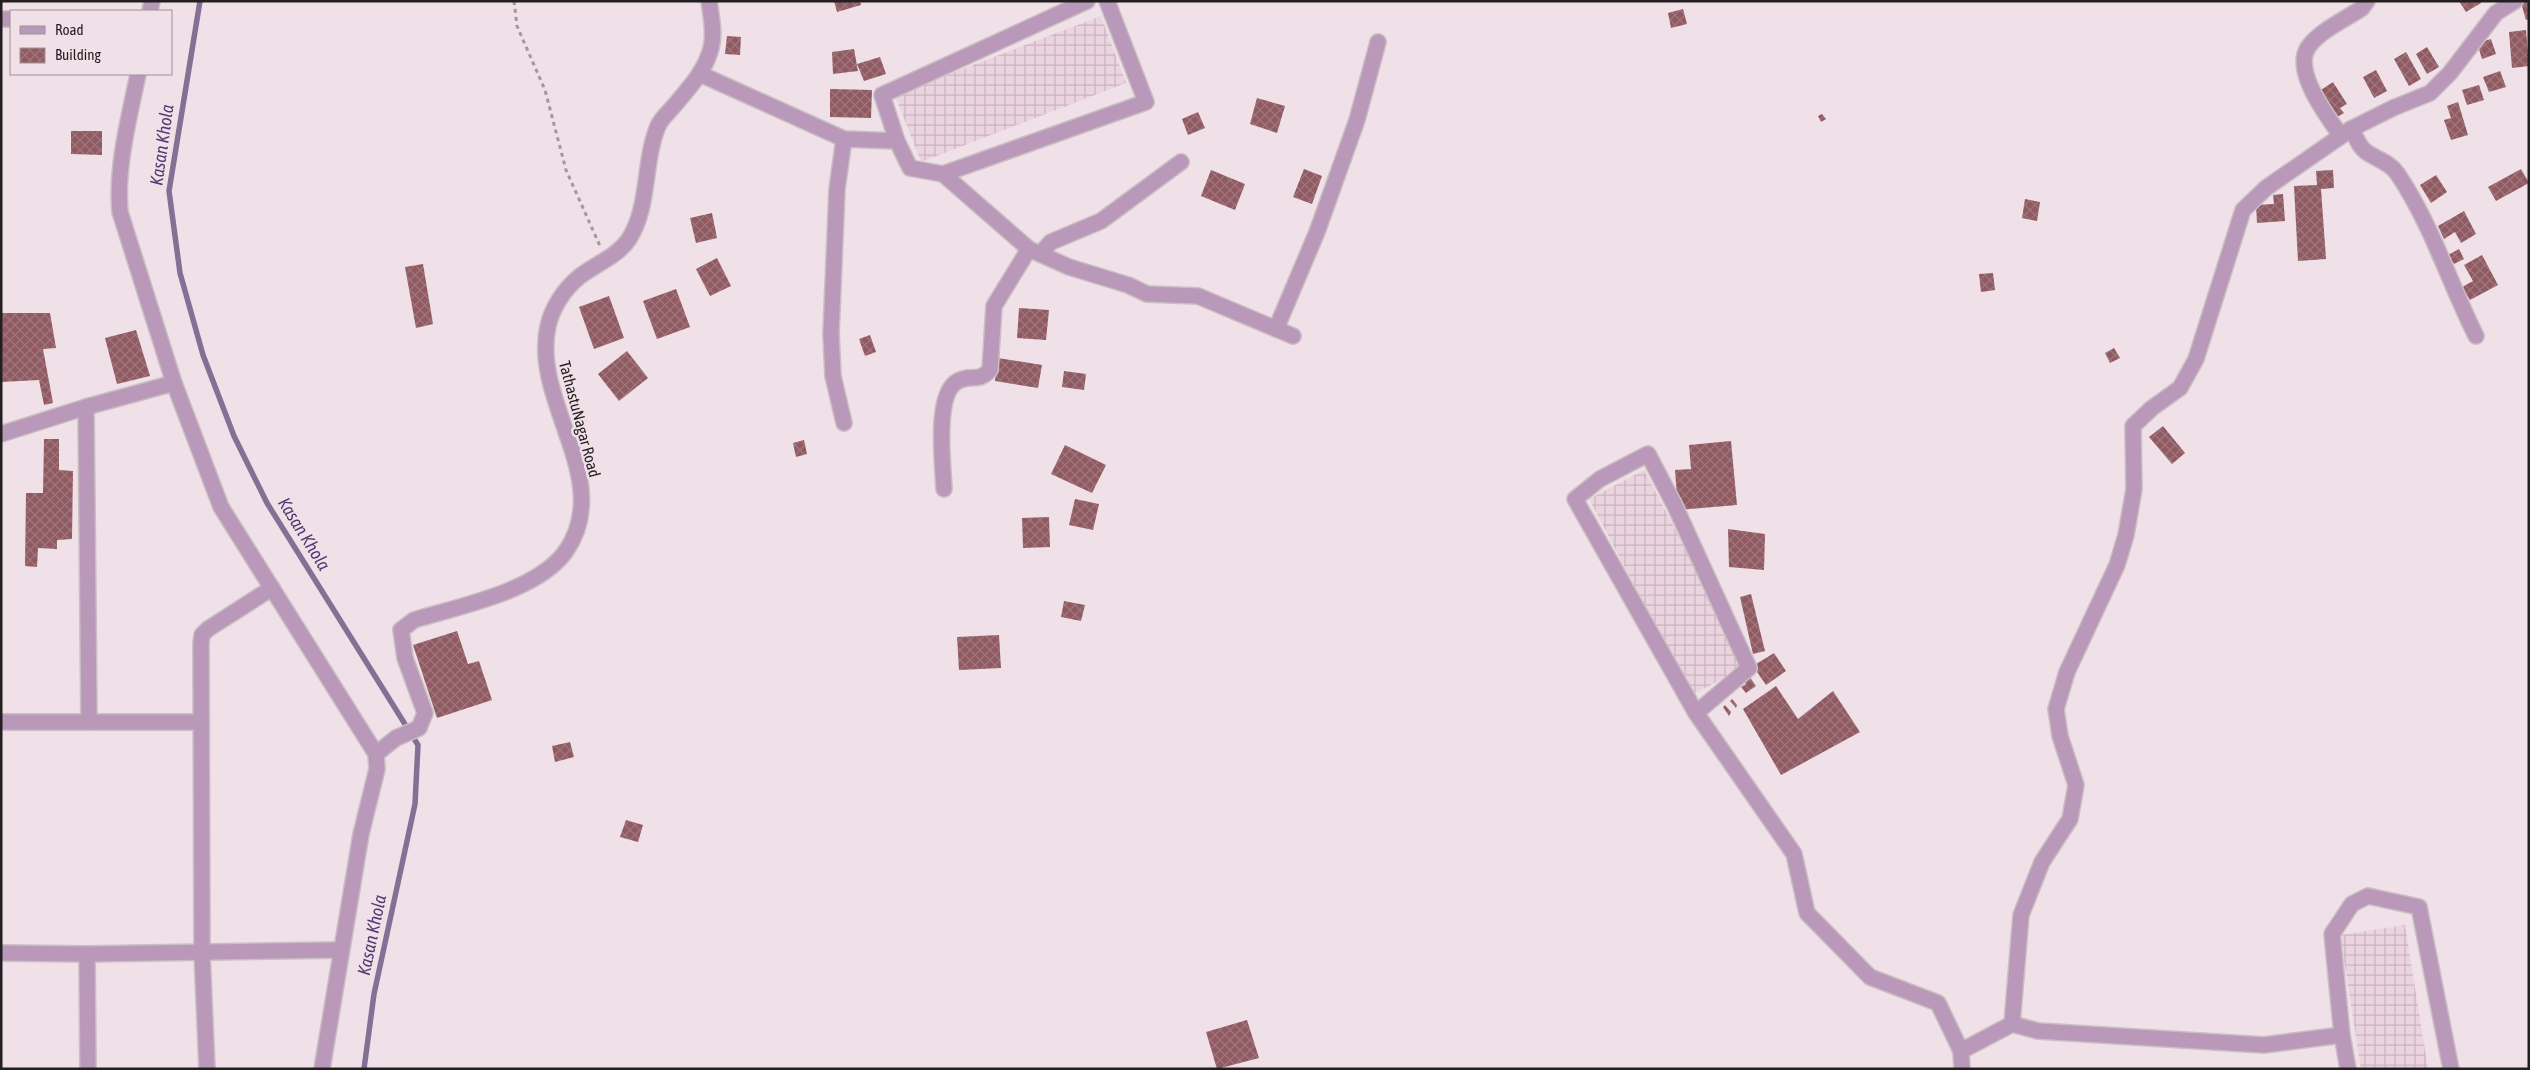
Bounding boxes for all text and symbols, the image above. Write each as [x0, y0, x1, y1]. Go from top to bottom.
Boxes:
legend [10, 10, 172, 75]
text: Road [55, 21, 84, 38]
text: Building [55, 46, 101, 63]
water label: Kasan Khola [145, 102, 178, 187]
street label: TathastuNagar Road [555, 359, 604, 479]
water label: Kasan Khola [274, 494, 335, 574]
water label: Kasan Khola [353, 892, 390, 977]

